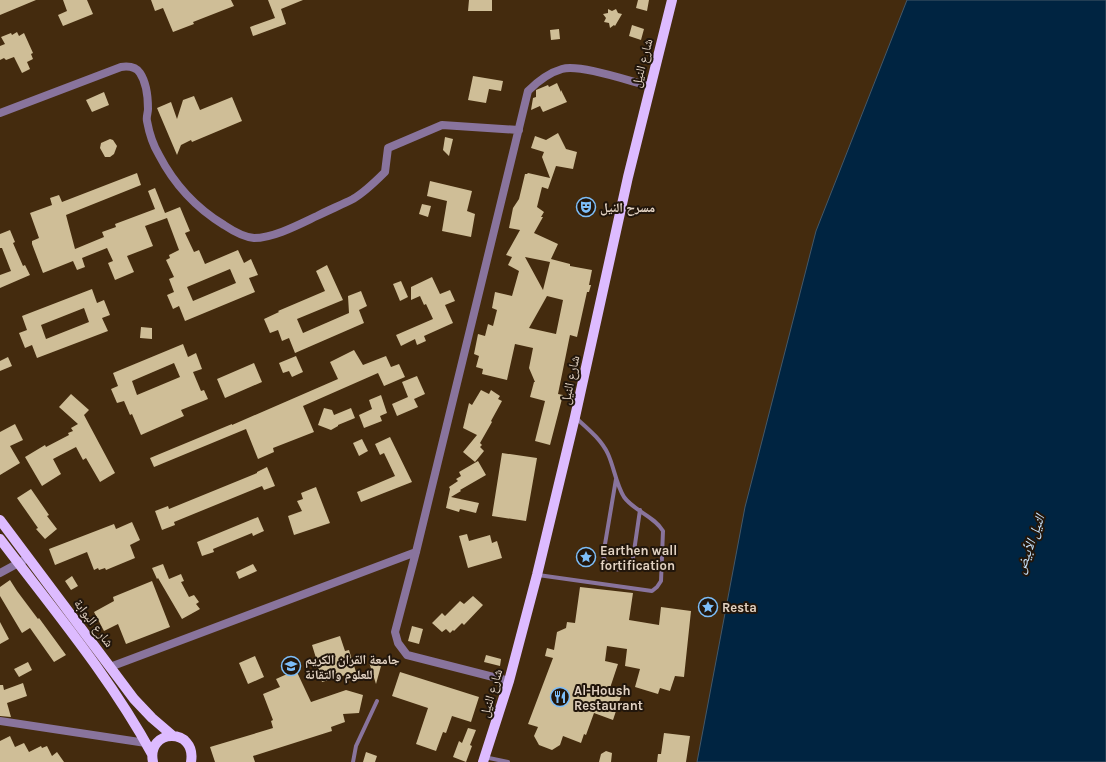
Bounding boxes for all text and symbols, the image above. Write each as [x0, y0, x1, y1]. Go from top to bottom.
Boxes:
street label: شارع النيل [628, 37, 658, 90]
theatre icon: مسرح النيل [575, 196, 597, 218]
place label: مسرح النيل [600, 200, 655, 216]
street label: شارع النيل [557, 354, 584, 406]
water label: النيل الأبيض [1011, 511, 1049, 576]
place label: Earthen wall fortification [600, 543, 677, 573]
place icon: Earthen wall fortification [575, 546, 597, 568]
street label: شارع البوابة [70, 596, 117, 651]
place icon: Resta [697, 596, 719, 618]
place label: Resta [722, 600, 757, 615]
place label: جامعة القران الكريم للعلوم والتقانة [305, 652, 400, 684]
school or university icon: جامعة القران الكريم للعلوم والتقانة [280, 655, 302, 677]
street label: شارع النيل [477, 667, 507, 720]
place label: Al-Housh Restaurant [574, 683, 643, 713]
restaurant icon: Al-Housh Restaurant [549, 686, 571, 708]

